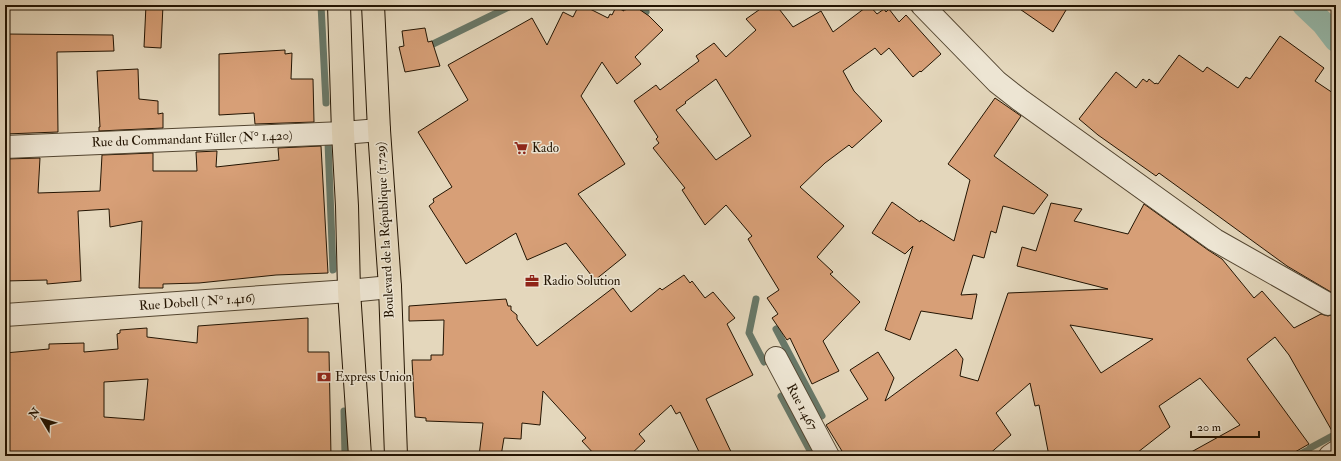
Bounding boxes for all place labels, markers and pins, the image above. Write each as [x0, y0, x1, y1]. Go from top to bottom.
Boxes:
supermarket icon: Kado [513, 140, 529, 156]
place label: Kado [532, 140, 559, 156]
office icon: Radio Solution [524, 273, 540, 289]
place label: Radio Solution [543, 273, 621, 289]
bank icon: Express Union [316, 369, 332, 385]
place label: Express Union [335, 369, 412, 386]

